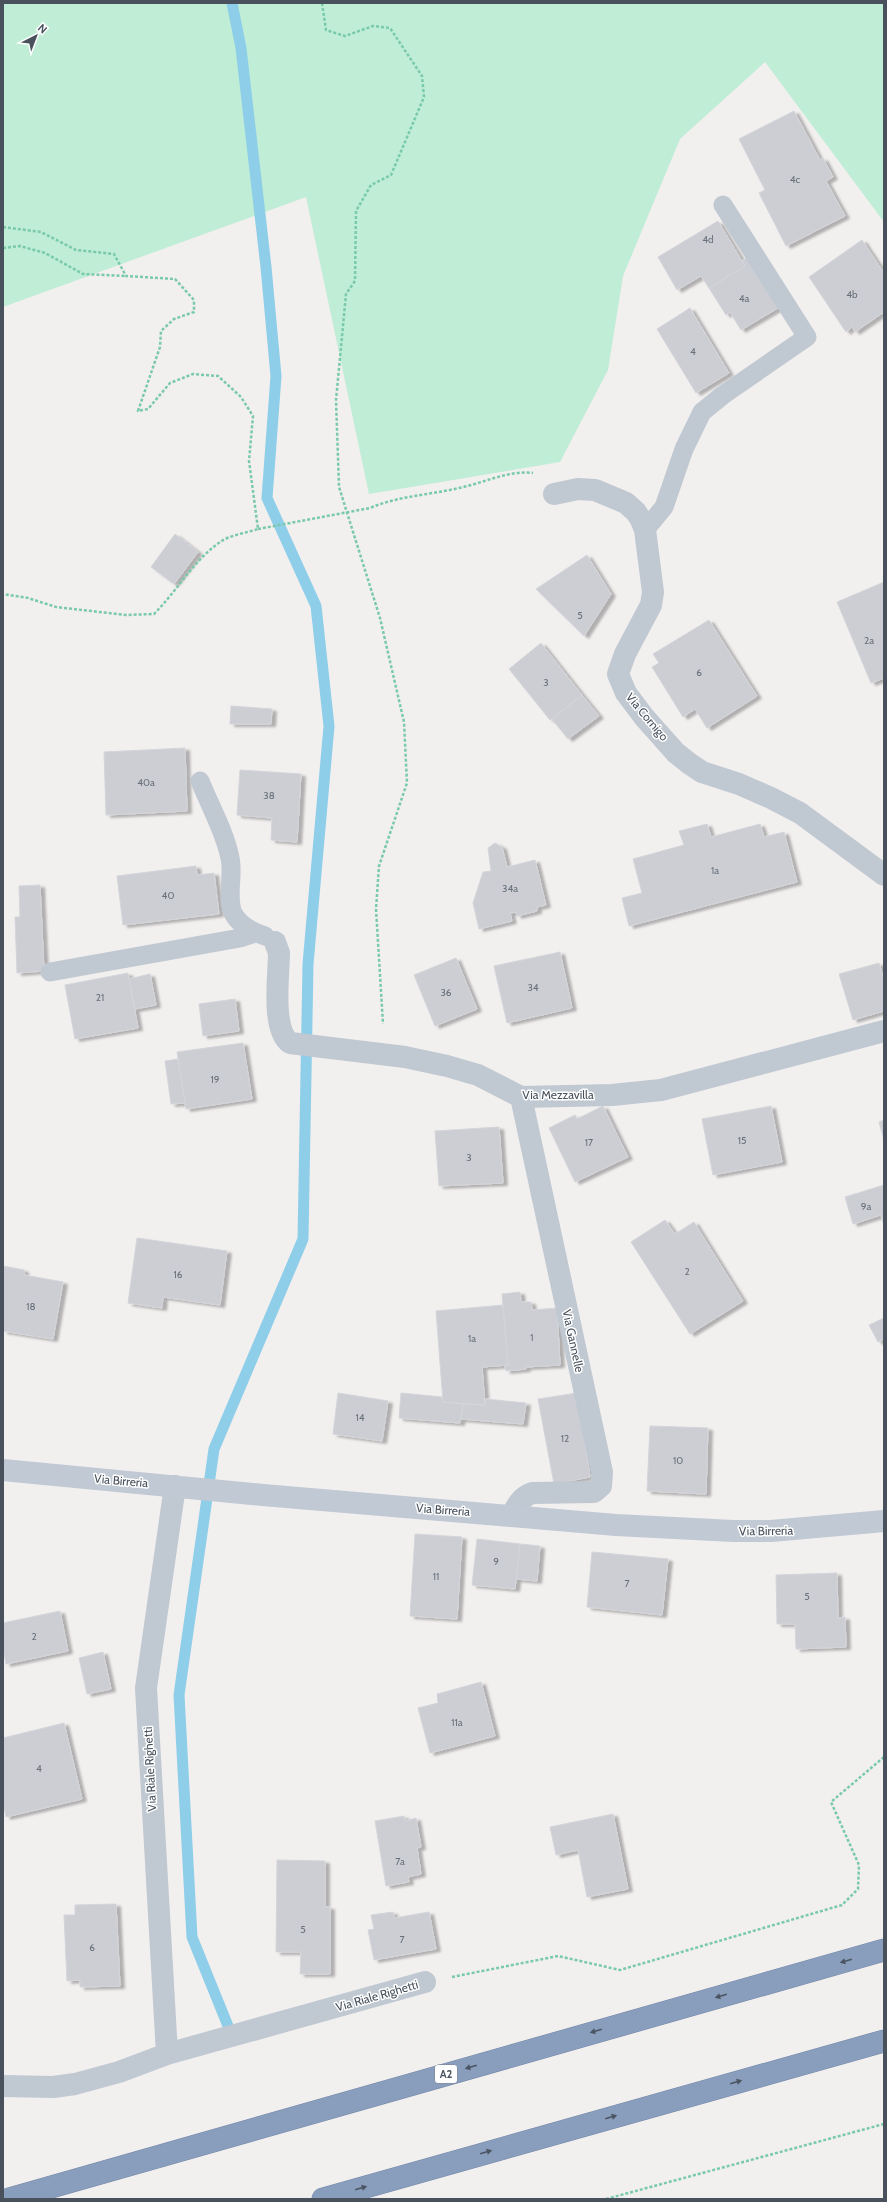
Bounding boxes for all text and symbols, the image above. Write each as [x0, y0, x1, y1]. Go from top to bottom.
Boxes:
north arrow [16, 16, 56, 56]
text: N [35, 21, 50, 36]
house number: 4c [790, 173, 801, 186]
house number: 4d [702, 233, 714, 246]
house number: 4b [846, 288, 858, 301]
house number: 4a [739, 292, 749, 305]
house number: 4 [690, 345, 696, 358]
house number: 5 [577, 609, 583, 622]
house number: 2a [864, 634, 874, 647]
house number: 6 [696, 666, 702, 679]
house number: 3 [543, 676, 549, 689]
street label: Via Cornigo [623, 690, 672, 744]
house number: 40a [137, 776, 155, 789]
house number: 38 [263, 789, 275, 802]
house number: 1a [711, 864, 719, 877]
house number: 34a [502, 882, 518, 895]
house number: 40 [162, 889, 174, 902]
house number: 34 [527, 981, 539, 994]
house number: 36 [440, 986, 452, 999]
house number: 21 [96, 991, 104, 1004]
house number: 19 [211, 1073, 220, 1086]
street label: Via Mezzavilla [522, 1087, 594, 1102]
house number: 15 [738, 1134, 746, 1147]
house number: 17 [585, 1136, 593, 1149]
house number: 3 [466, 1151, 472, 1164]
house number: 9a [861, 1200, 871, 1213]
house number: 2 [684, 1265, 690, 1278]
house number: 16 [174, 1268, 183, 1281]
house number: 18 [26, 1300, 36, 1313]
street label: Via Gannelle [559, 1308, 587, 1374]
house number: 1 [530, 1331, 534, 1344]
house number: 1a [468, 1332, 476, 1345]
house number: 14 [355, 1411, 365, 1424]
house number: 12 [561, 1432, 569, 1445]
house number: 10 [673, 1454, 683, 1467]
street label: Via Birreria [93, 1471, 149, 1490]
street label: Via Birreria [415, 1500, 471, 1519]
street label: Via Birreria [739, 1523, 793, 1538]
house number: 9 [493, 1555, 499, 1568]
house number: 11 [433, 1570, 439, 1583]
house number: 7 [624, 1577, 630, 1590]
house number: 5 [804, 1590, 810, 1603]
house number: 2 [31, 1630, 37, 1643]
house number: 11a [451, 1716, 463, 1729]
street label: Via Riale Righetti [140, 1726, 159, 1812]
house number: 4 [36, 1762, 42, 1775]
house number: 7a [395, 1855, 405, 1868]
house number: 5 [300, 1923, 306, 1936]
house number: 7 [399, 1933, 405, 1946]
house number: 6 [89, 1941, 95, 1954]
one-way arrow [840, 1958, 852, 1964]
street label: Via Riale Righetti [334, 1977, 420, 2014]
one-way arrow [715, 1993, 727, 1999]
one-way arrow [590, 2028, 602, 2034]
one-way arrow [465, 2064, 477, 2070]
road number: A2 [435, 2065, 457, 2083]
one-way arrow [730, 2079, 742, 2085]
one-way arrow [605, 2114, 617, 2120]
one-way arrow [480, 2149, 492, 2155]
one-way arrow [355, 2185, 367, 2191]

